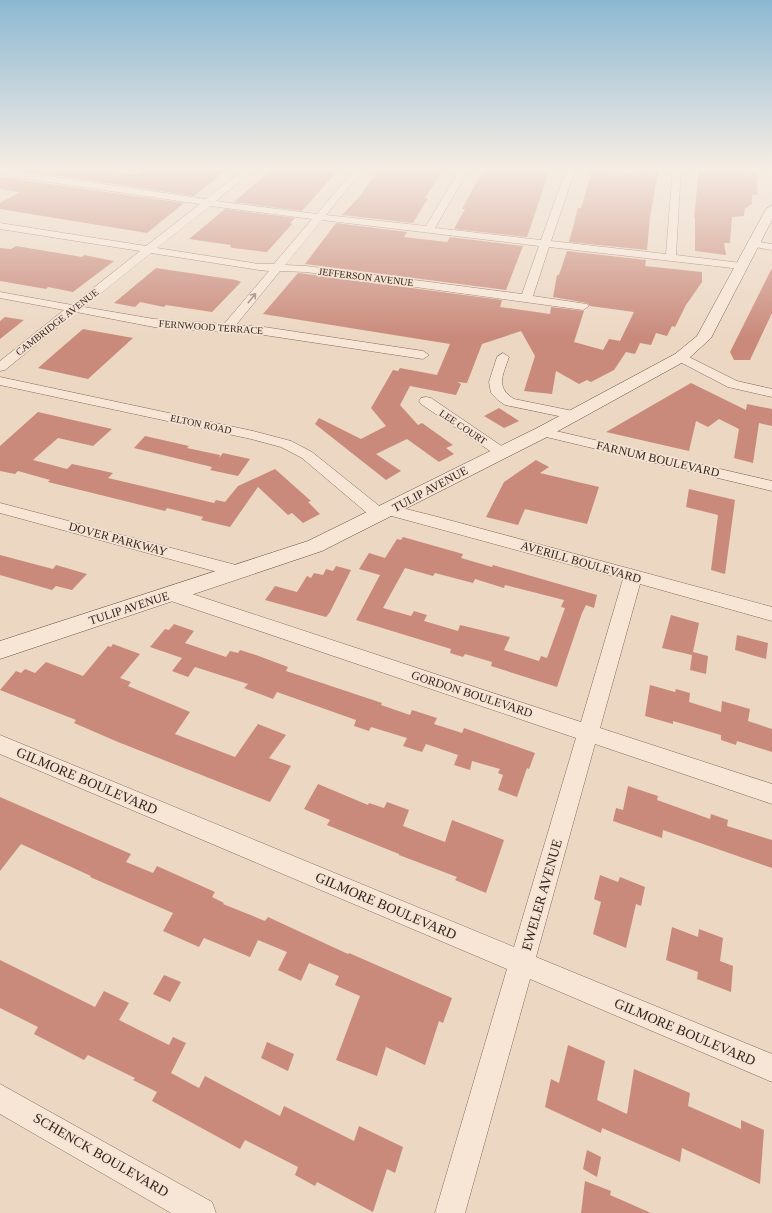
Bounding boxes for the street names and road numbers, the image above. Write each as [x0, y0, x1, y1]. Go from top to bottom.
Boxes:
street label: JEFFERSON AVENUE [318, 266, 414, 288]
street label: CAMBRIDGE AVENUE [14, 286, 100, 358]
street label: FERNWOOD TERRACE [158, 318, 264, 336]
street label: LEE COURT [437, 407, 489, 447]
street label: ELTON ROAD [169, 412, 233, 436]
street label: FARNUM BOULEVARD [595, 438, 721, 480]
street label: TULIP AVENUE [390, 463, 470, 515]
street label: DOVER PARKWAY [67, 519, 169, 559]
street label: AVERILL BOULEVARD [519, 538, 643, 586]
street label: TULIP AVENUE [87, 588, 171, 628]
street label: GORDON BOULEVARD [410, 668, 535, 720]
street label: GILMORE BOULEVARD [14, 744, 160, 818]
street label: EWELER AVENUE [519, 838, 565, 952]
street label: GILMORE BOULEVARD [313, 869, 459, 943]
street label: GILMORE BOULEVARD [612, 995, 758, 1069]
street label: SCHENCK BOULEVARD [31, 1110, 171, 1200]

